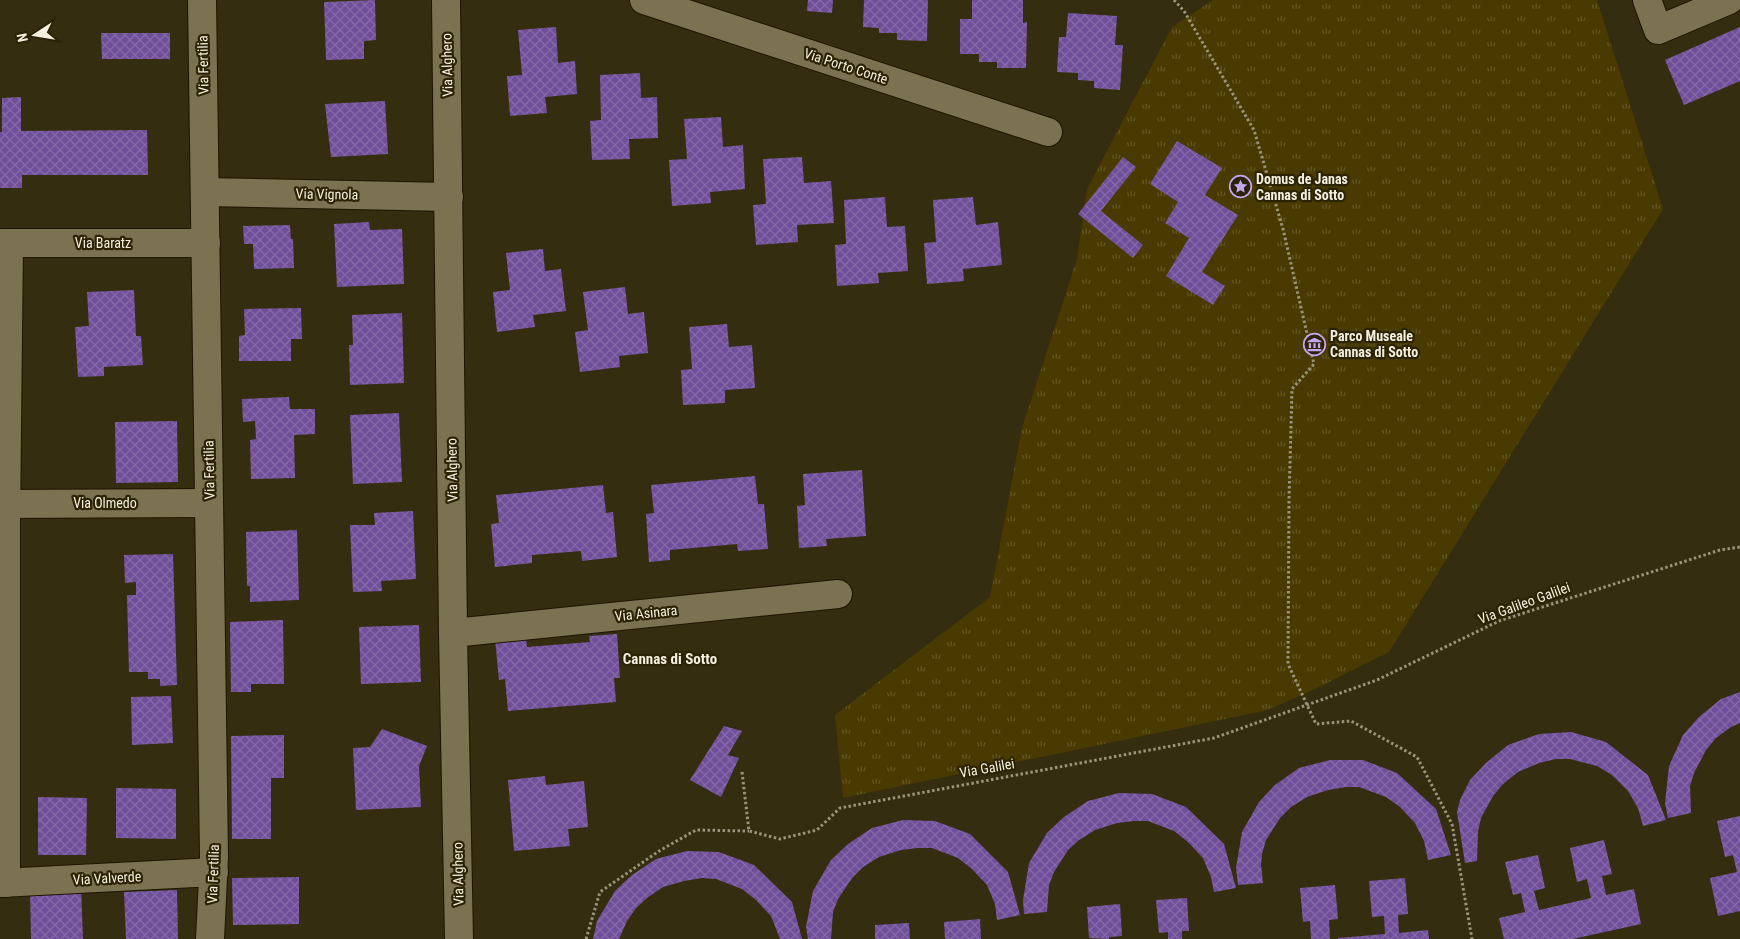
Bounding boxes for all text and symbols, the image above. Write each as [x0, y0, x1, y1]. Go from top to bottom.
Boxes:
north arrow [10, 10, 60, 60]
text: N [14, 32, 31, 44]
street label: Via Alghero [438, 33, 456, 97]
street label: Via Fertilia [194, 35, 212, 95]
street label: Via Porto Conte [802, 45, 890, 87]
place label: Domus de Janas Cannas di Sotto [1256, 171, 1348, 203]
place icon: Domus de Janas Cannas di Sotto [1228, 175, 1252, 199]
street label: Via Vignola [296, 185, 358, 203]
street label: Via Baratz [75, 235, 131, 251]
place label: Parco Museale Cannas di Sotto [1330, 328, 1418, 360]
museum icon: Parco Museale Cannas di Sotto [1302, 332, 1326, 356]
street label: Via Alghero [443, 438, 461, 502]
street label: Via Fertilia [200, 440, 218, 500]
street label: Via Olmedo [73, 495, 137, 511]
street label: Via Galileo Galilei [1476, 579, 1572, 627]
street label: Via Asinara [614, 602, 678, 624]
district label: Cannas di Sotto [623, 650, 717, 668]
street label: Via Galilei [958, 755, 1016, 781]
street label: Via Alghero [449, 842, 467, 906]
street label: Via Fertilia [204, 844, 222, 904]
street label: Via Valverde [72, 868, 142, 888]

